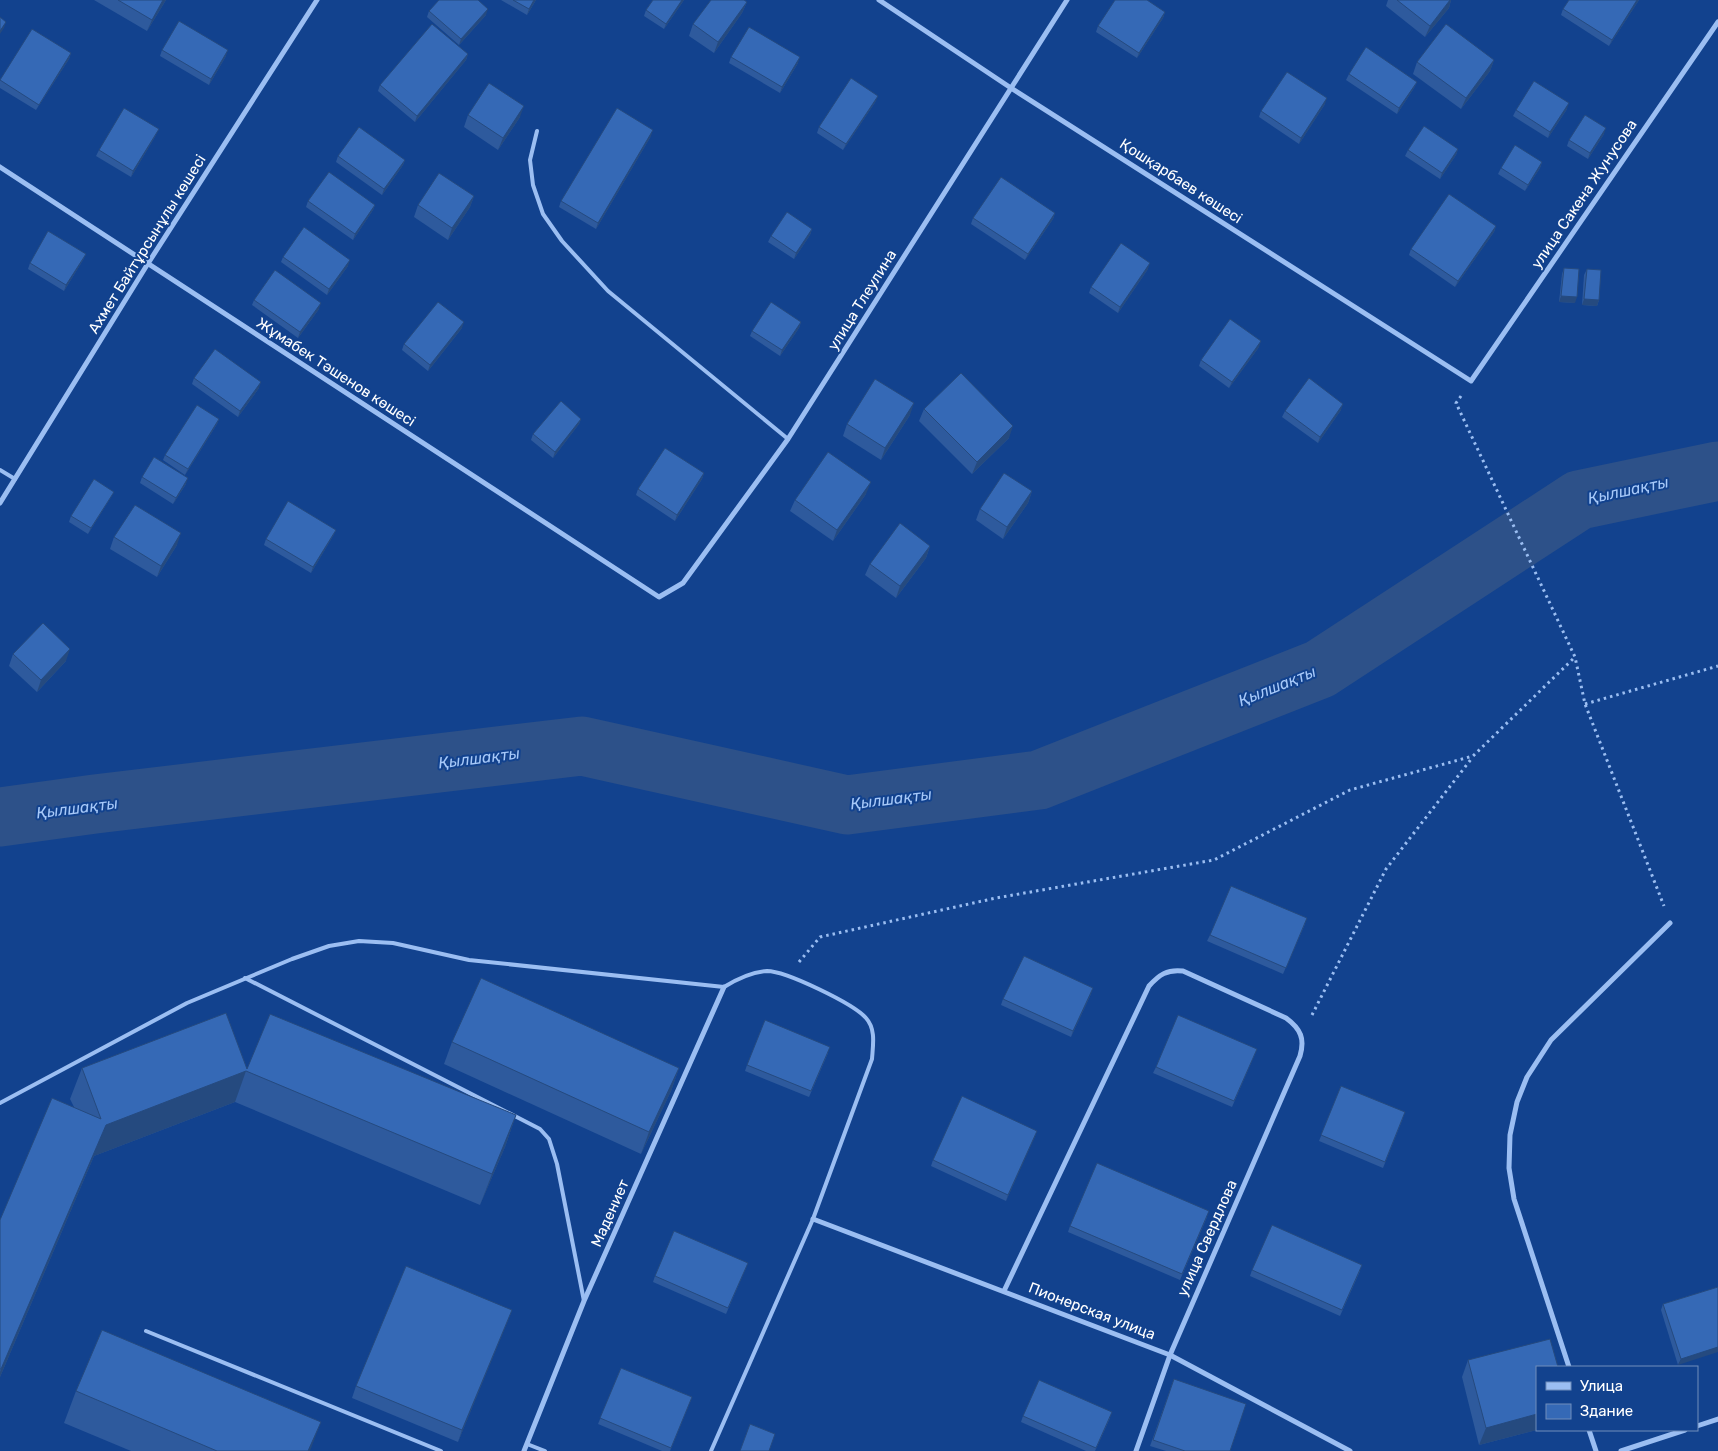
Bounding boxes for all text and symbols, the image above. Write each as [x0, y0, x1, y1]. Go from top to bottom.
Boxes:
street label: улица Сакена Жунусова [1527, 116, 1641, 272]
street label: Қошқарбаев көшесі [1116, 135, 1246, 227]
street label: Ахмет Байтұрсынұлы көшесі [84, 151, 210, 337]
street label: улица Тлеулина [824, 246, 900, 354]
street label: Жұмабек Тәшенов көшесі [253, 314, 419, 430]
water label: Қылшақты [1586, 472, 1670, 508]
water label: Қылшақты [1235, 662, 1319, 710]
water label: Қылшақты [437, 744, 521, 772]
water label: Қылшақты [849, 785, 933, 813]
water label: Қылшақты [35, 794, 119, 822]
street label: Мадениет [587, 1176, 633, 1250]
street label: улица Свердлова [1173, 1177, 1241, 1299]
street label: Пионерская улица [1026, 1278, 1158, 1344]
legend [1536, 1366, 1698, 1431]
text: Улица [1580, 1377, 1623, 1395]
text: Здание [1580, 1402, 1633, 1420]

